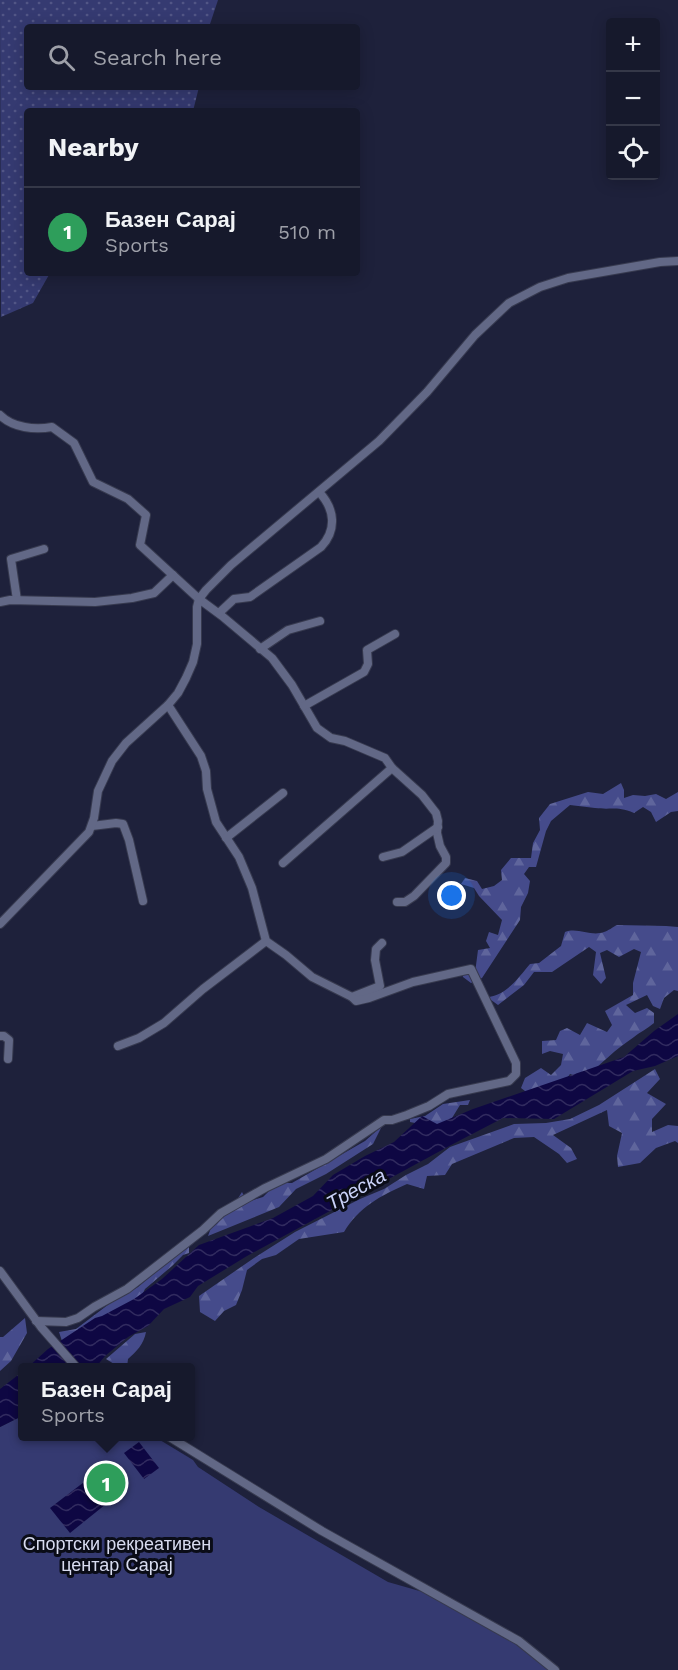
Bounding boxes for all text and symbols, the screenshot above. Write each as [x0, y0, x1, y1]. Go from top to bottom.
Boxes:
map controls [606, 18, 660, 180]
button: + [606, 18, 660, 72]
search box [24, 24, 360, 90]
icon: search [45, 41, 78, 74]
text: Search here [93, 45, 222, 70]
button: − [606, 72, 660, 126]
button: locate [606, 126, 660, 180]
text: Nearby [48, 132, 139, 162]
text: Базен Сарај [105, 207, 236, 232]
text: 1 [63, 220, 72, 244]
text: 510 m [278, 220, 336, 244]
text: Sports [105, 233, 169, 257]
your location [437, 881, 466, 910]
water label: Треска [322, 1163, 390, 1215]
popup [18, 1363, 195, 1441]
text: Базен Сарај [41, 1377, 172, 1402]
text: Sports [41, 1403, 105, 1427]
pin: 1 [86, 1460, 126, 1506]
park label: Спортски рекреативен центар Сарај [23, 1533, 211, 1575]

